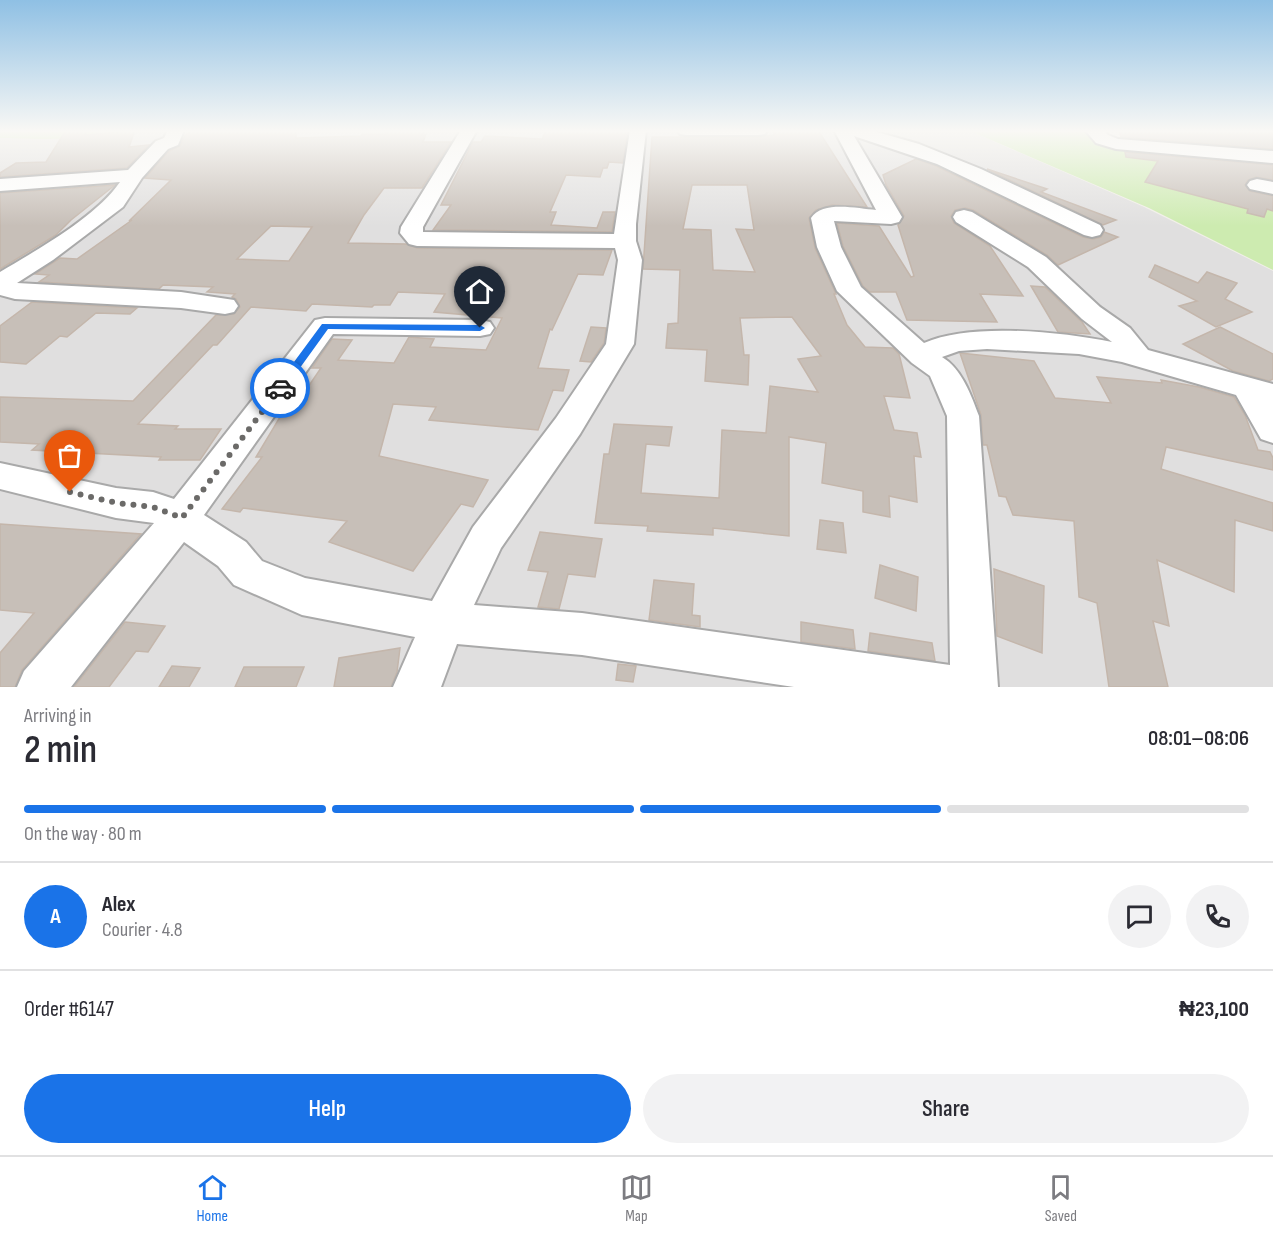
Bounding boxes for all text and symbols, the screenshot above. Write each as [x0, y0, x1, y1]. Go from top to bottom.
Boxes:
pin [454, 266, 505, 328]
icon: home [463, 275, 496, 308]
courier [250, 358, 310, 418]
icon: car [264, 372, 297, 405]
pin [44, 430, 95, 492]
icon: bag [53, 439, 86, 472]
text: Arriving in [24, 704, 92, 728]
text: 08:01–08:06 [1148, 725, 1249, 752]
text: 2 min [24, 727, 97, 774]
text: On the way · 80 m [24, 822, 142, 846]
button: chat [1108, 885, 1171, 948]
button: phone [1186, 885, 1249, 948]
text: Alex [102, 891, 135, 918]
text: A [50, 903, 61, 930]
text: Courier · 4.8 [102, 918, 183, 942]
text: Order #6147 [24, 996, 114, 1023]
text: ₦23,100 [1179, 996, 1249, 1023]
button: Help [24, 1074, 631, 1143]
button: Share [643, 1074, 1249, 1143]
tab: Home [196, 1171, 229, 1226]
tab: Map [620, 1171, 653, 1226]
tab: Saved [1044, 1171, 1077, 1226]

